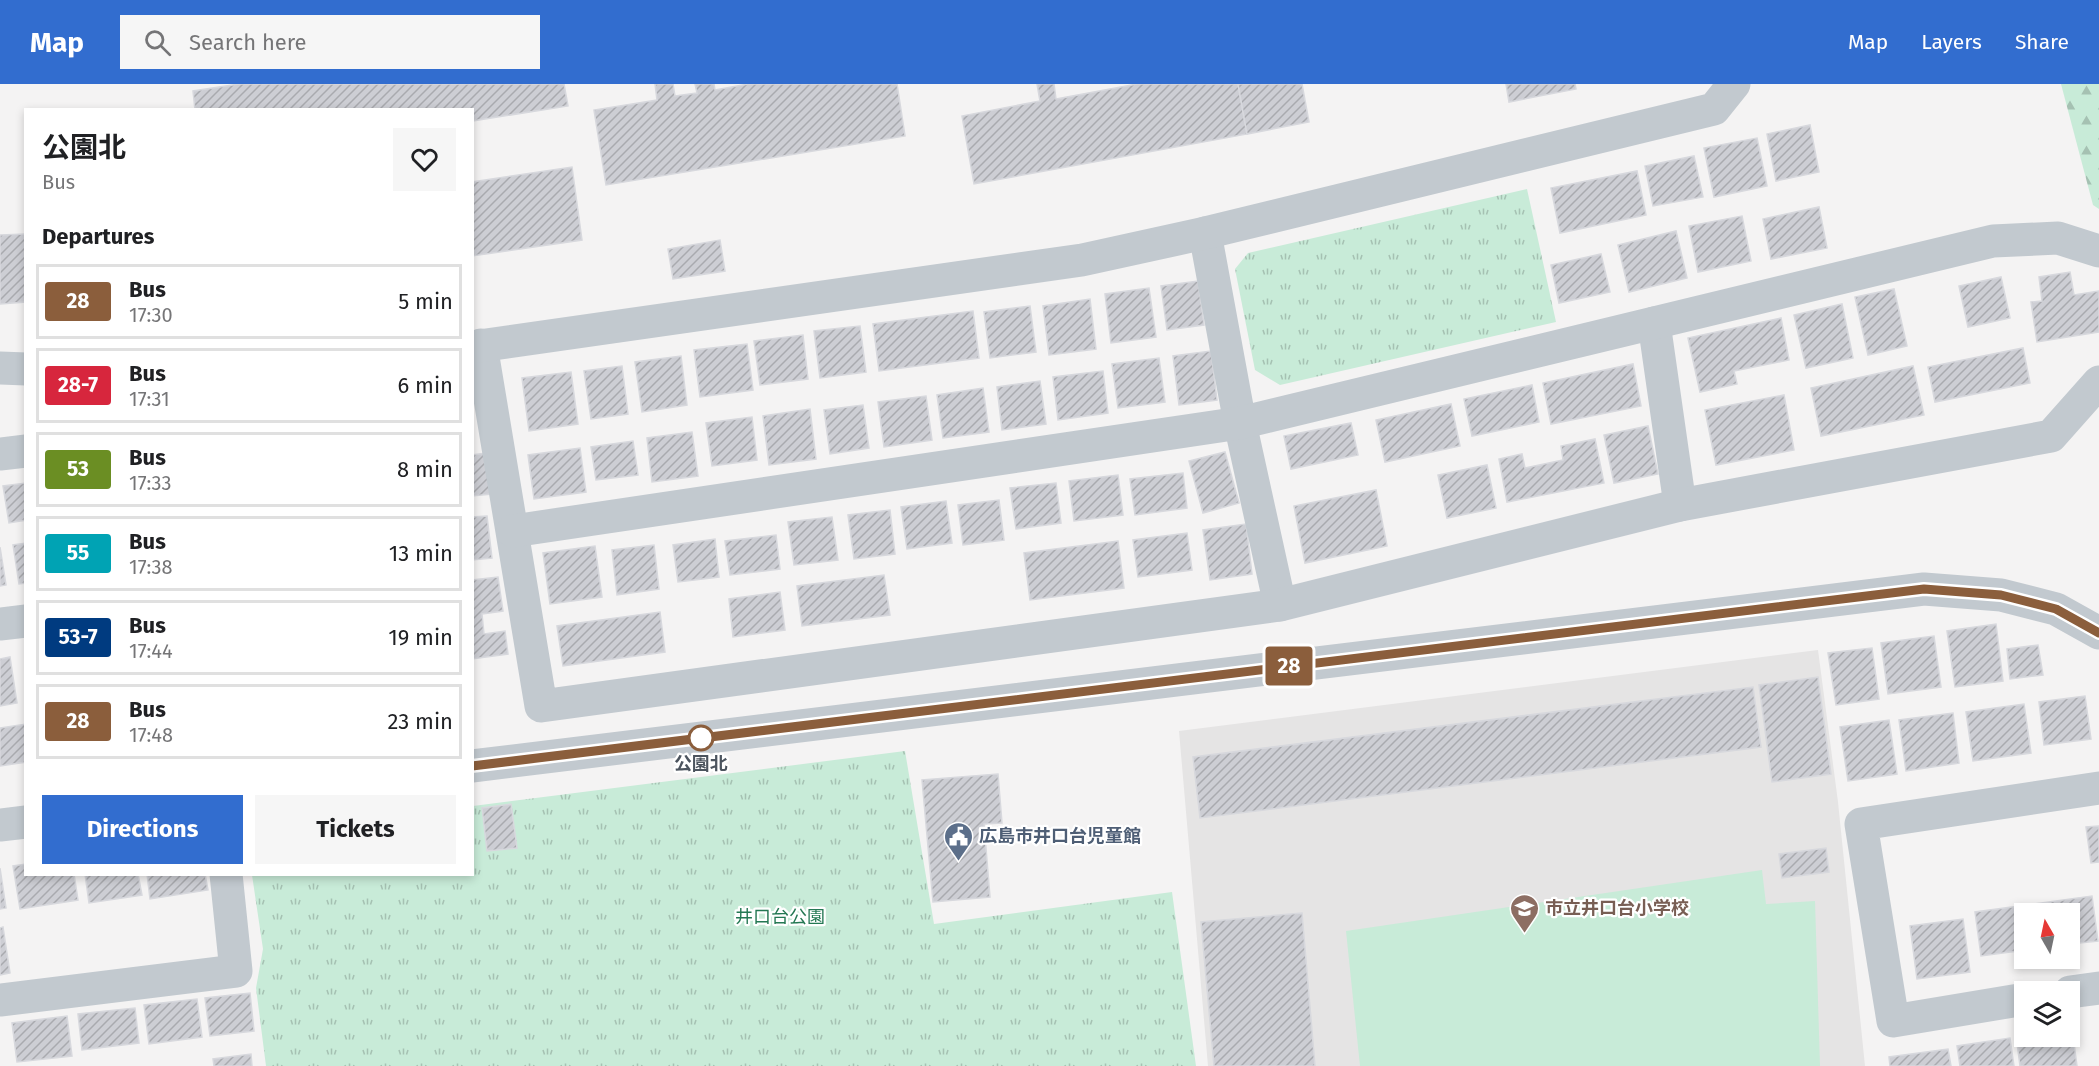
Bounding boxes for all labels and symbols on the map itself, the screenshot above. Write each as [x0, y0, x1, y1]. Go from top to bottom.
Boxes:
line badge: 28 [1262, 646, 1316, 686]
marker: 公園北 [688, 725, 714, 751]
place label: 公園北 [674, 753, 728, 775]
public building icon: 広島市井口台児童館 [942, 820, 974, 862]
place label: 広島市井口台児童館 [979, 825, 1141, 847]
school or university icon: 市立井口台小学校 [1508, 892, 1540, 934]
place label: 市立井口台小学校 [1545, 897, 1689, 919]
north arrow [2014, 903, 2080, 969]
park label: 井口台公園 [735, 906, 825, 928]

